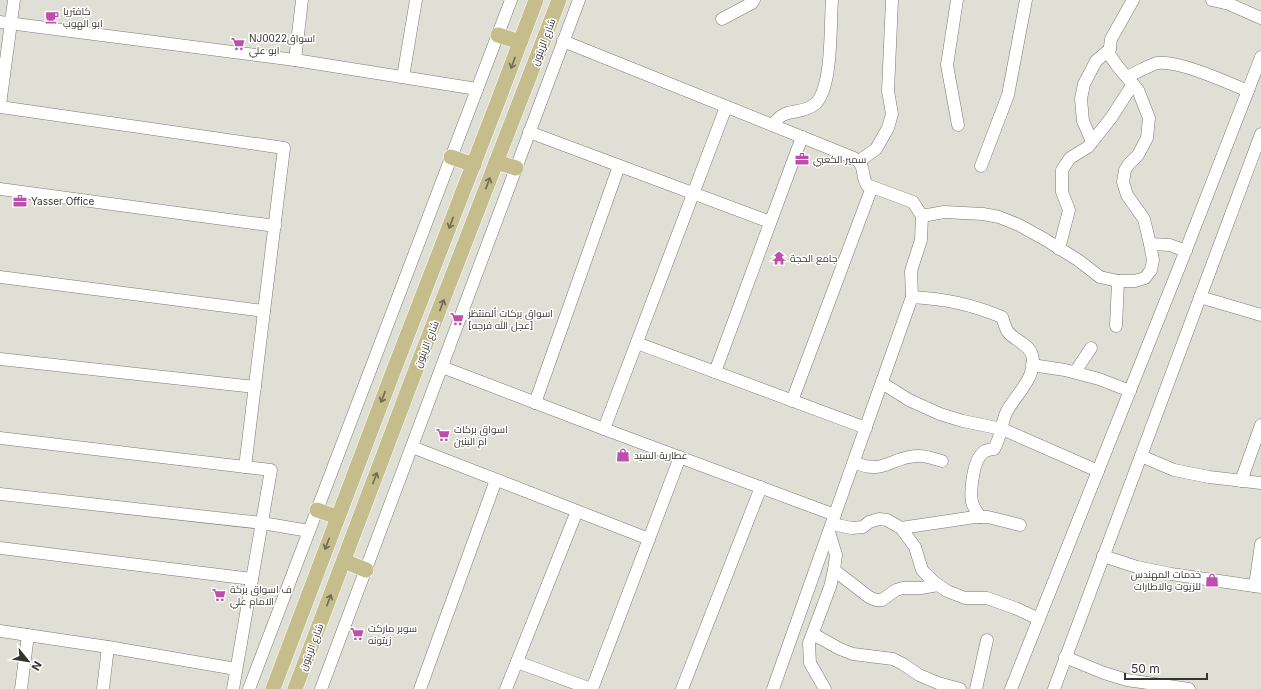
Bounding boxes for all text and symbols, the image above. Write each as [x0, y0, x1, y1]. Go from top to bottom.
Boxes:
place label: كافتريا ابو الهوب [63, 5, 103, 30]
cafe icon: كافتريا ابو الهوب [44, 9, 60, 25]
street label: شارع الزيتون [529, 17, 558, 68]
place label: NJ0022اسواق ابو علي [249, 32, 315, 58]
supermarket icon: NJ0022اسواق ابو علي [230, 36, 246, 52]
one-way arrow [508, 56, 516, 68]
office icon: سمير الكعبي [794, 151, 810, 167]
place label: سمير الكعبي [813, 153, 866, 167]
one-way arrow [484, 178, 492, 190]
office icon: Yasser Office [12, 193, 28, 209]
place label: Yasser Office [31, 195, 94, 207]
one-way arrow [446, 217, 454, 229]
temple icon: جامع الحجة [771, 250, 787, 266]
place label: جامع الحجة [790, 252, 837, 265]
one-way arrow [438, 299, 446, 311]
place label: اسواق بركات ألمنتظر [عجل الله فرجه] [467, 307, 553, 332]
supermarket icon: اسواق بركات ألمنتظر [عجل الله فرجه] [449, 311, 465, 327]
street label: شارع الزيتون [411, 319, 442, 370]
one-way arrow [379, 390, 387, 402]
place label: اسواق بركات ام البنين [454, 423, 508, 449]
supermarket icon: اسواق بركات ام البنين [435, 427, 451, 443]
shop icon: عطارية السيد [615, 447, 631, 463]
place label: عطارية السيد [634, 449, 687, 461]
one-way arrow [371, 473, 379, 485]
one-way arrow [323, 538, 331, 550]
place label: خدمات المهندس للزيوت والاطارات [1131, 568, 1201, 592]
shop icon: خدمات المهندس للزيوت والاطارات [1204, 572, 1220, 588]
place label: ف اسواق بركة الامام علي [230, 583, 292, 609]
supermarket icon: ف اسواق بركة الامام علي [211, 587, 227, 603]
one-way arrow [326, 595, 334, 607]
street label: شارع الزيتون [297, 622, 326, 673]
place label: سوبر ماركت زيتونه [368, 622, 417, 646]
supermarket icon: سوبر ماركت زيتونه [349, 626, 365, 642]
north arrow [8, 641, 48, 681]
scale bar [1125, 655, 1207, 681]
text: N [29, 659, 45, 673]
text: 50 m [1131, 661, 1160, 676]

